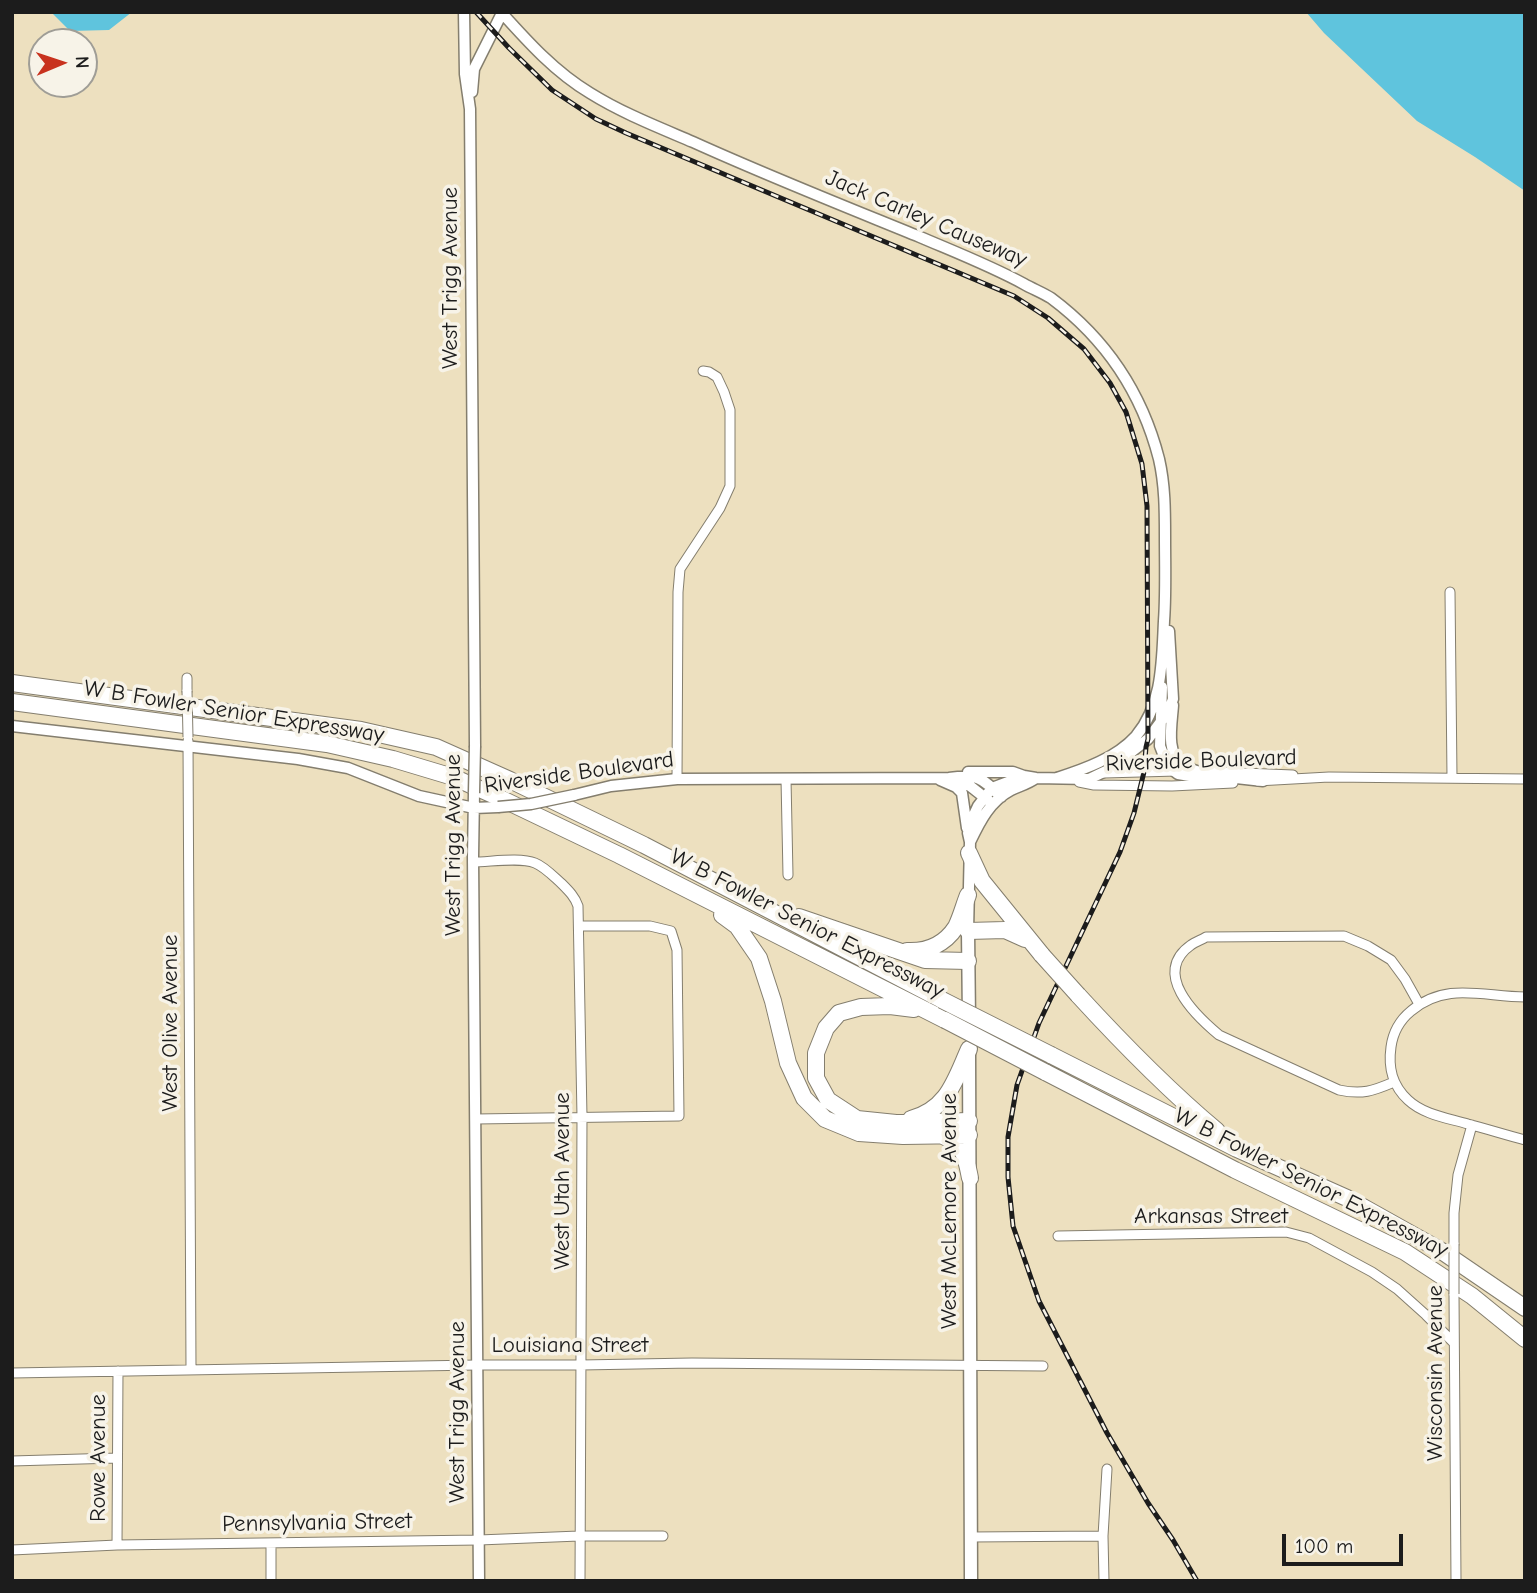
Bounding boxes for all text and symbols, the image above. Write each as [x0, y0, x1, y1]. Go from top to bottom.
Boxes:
north arrow [28, 28, 98, 98]
text: N [71, 56, 93, 69]
street label: Jack Carley Causeway [821, 164, 1031, 274]
street label: West Trigg Avenue [436, 187, 464, 369]
street label: W B Fowler Senior Expressway [82, 675, 386, 749]
street label: Riverside Boulevard [1105, 744, 1297, 778]
street label: Riverside Boulevard [482, 746, 676, 800]
street label: West Trigg Avenue [439, 754, 467, 936]
street label: W B Fowler Senior Expressway [665, 843, 949, 1005]
street label: West Olive Avenue [156, 934, 184, 1112]
street label: West Utah Avenue [548, 1092, 576, 1270]
street label: West McLemore Avenue [935, 1093, 963, 1329]
street label: W B Fowler Senior Expressway [1169, 1102, 1453, 1264]
street label: Arkansas Street [1134, 1202, 1288, 1230]
street label: Wisconsin Avenue [1421, 1285, 1449, 1461]
street label: West Trigg Avenue [443, 1321, 471, 1503]
street label: Louisiana Street [492, 1331, 648, 1359]
street label: Rowe Avenue [84, 1394, 112, 1522]
street label: Pennsylvania Street [222, 1508, 412, 1538]
scale bar [1285, 1520, 1406, 1564]
text: 100 m [1295, 1534, 1353, 1558]

